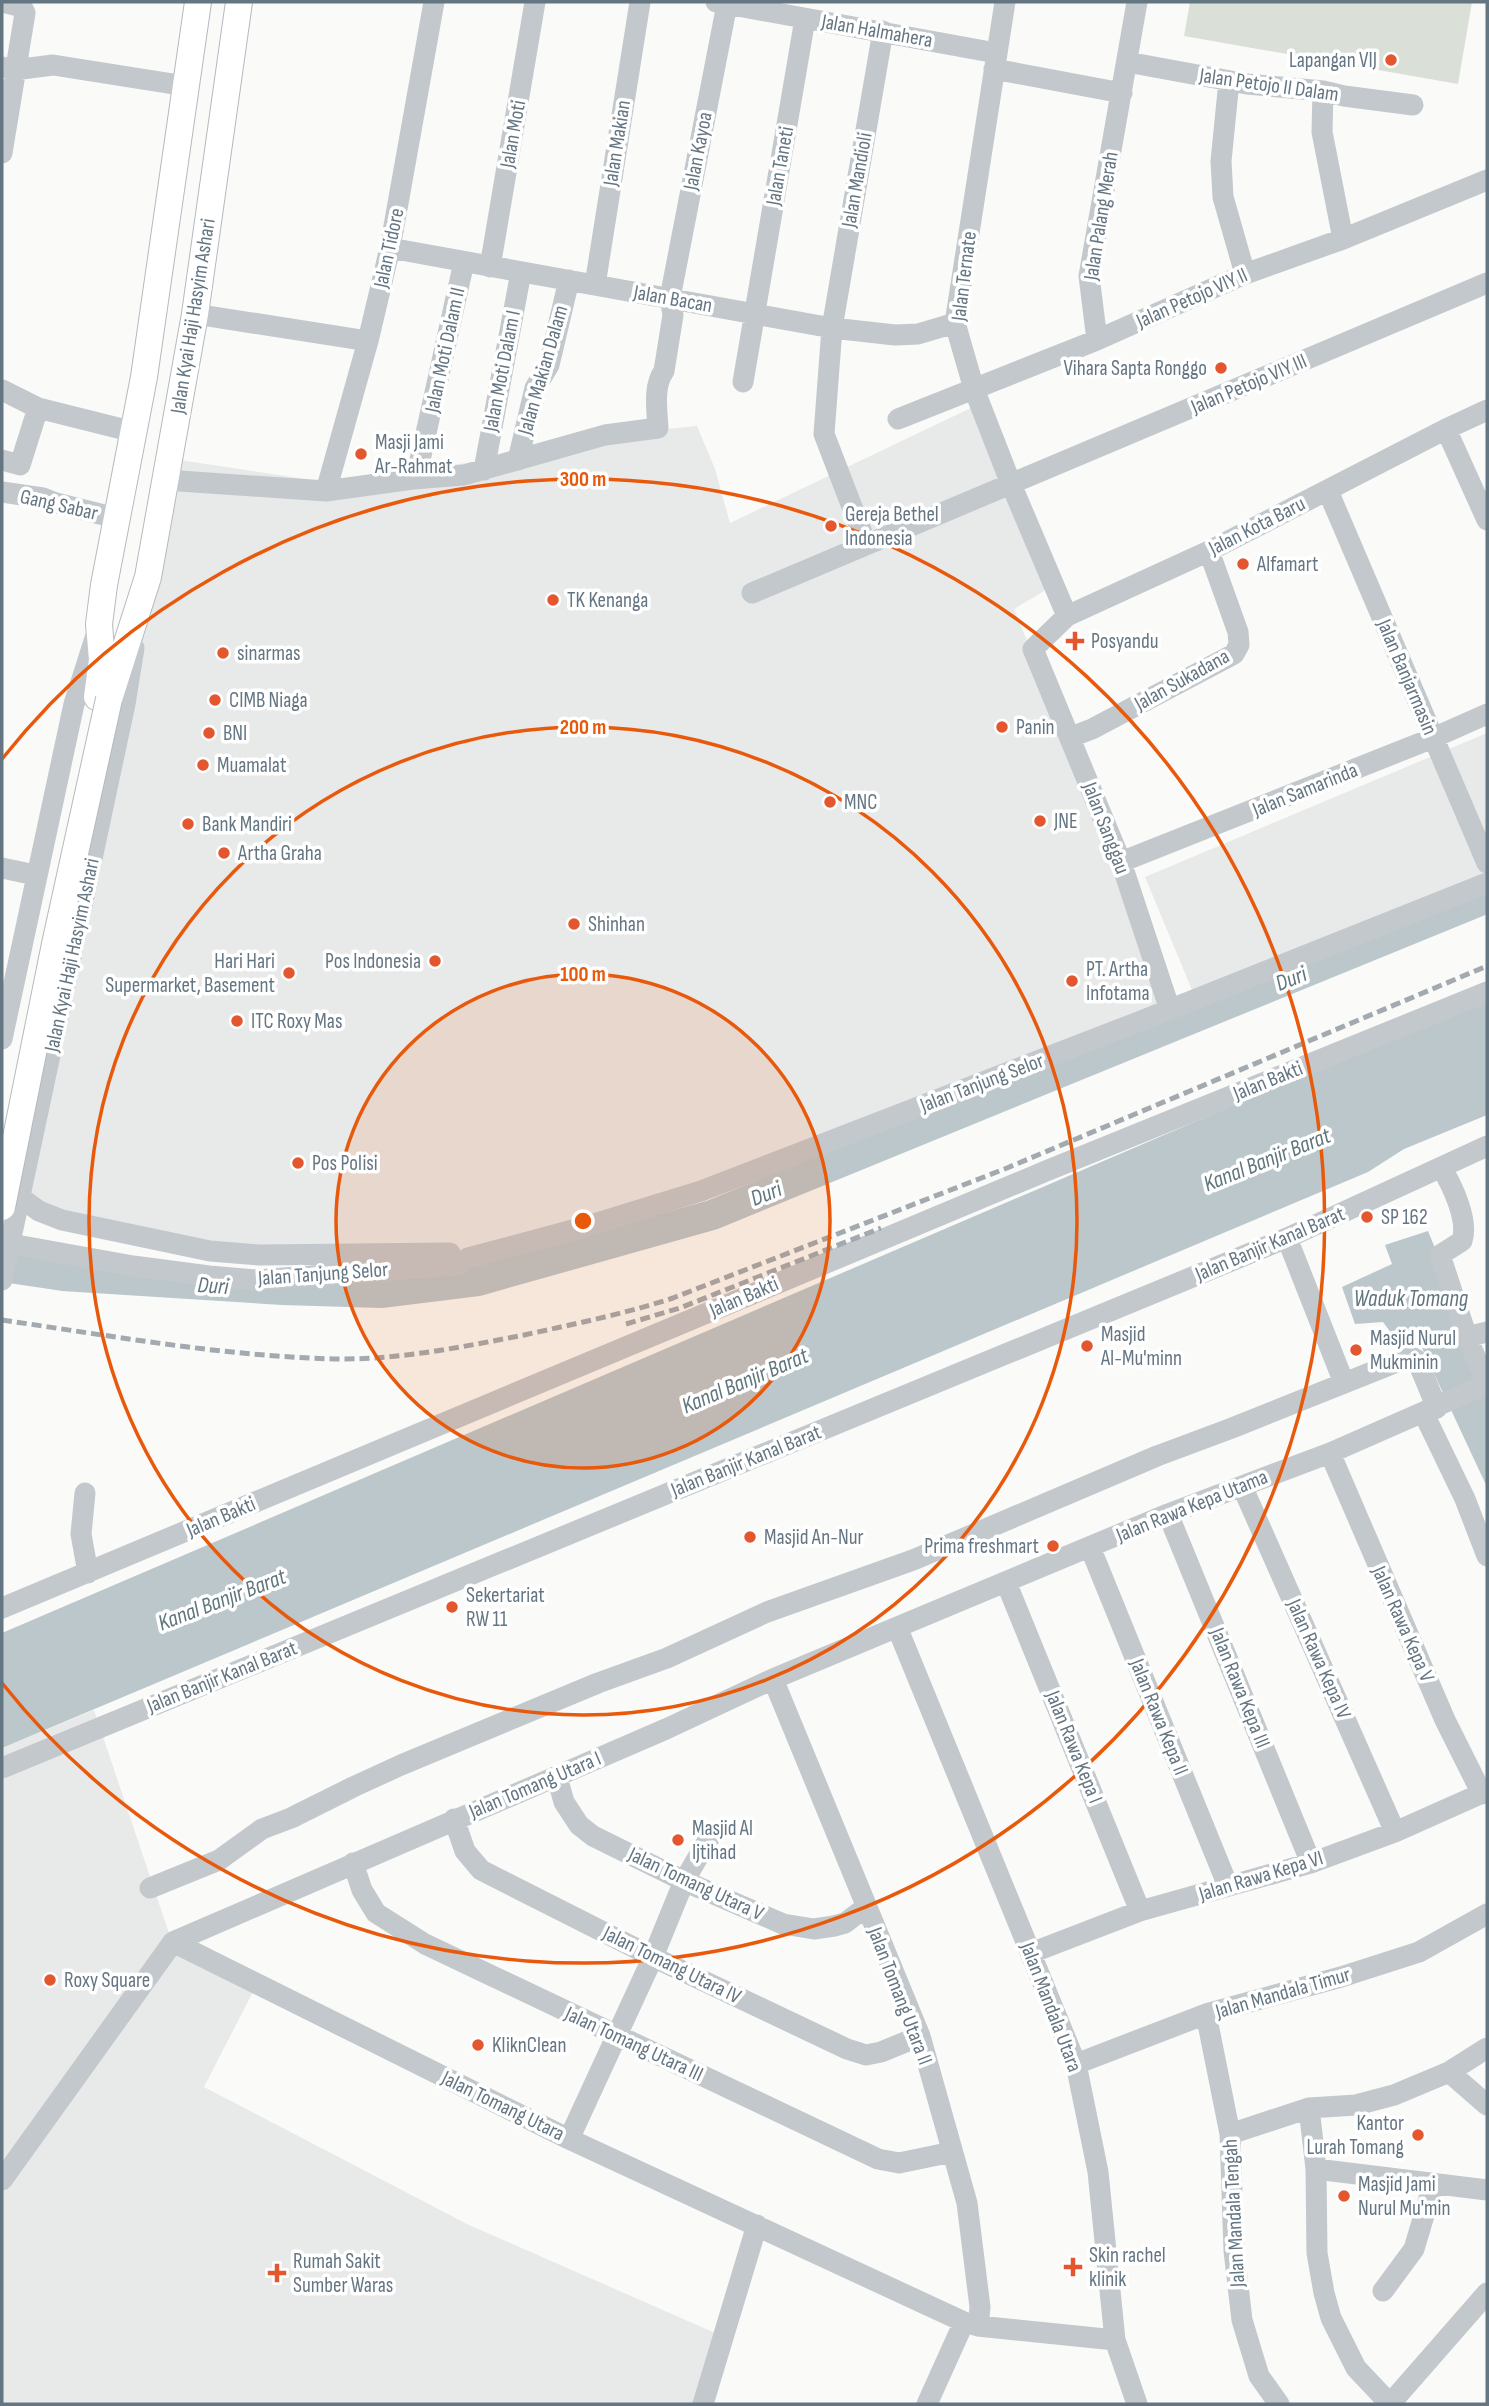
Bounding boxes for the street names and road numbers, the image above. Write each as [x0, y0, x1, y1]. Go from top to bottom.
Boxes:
street label: Jalan Halmahera [819, 9, 934, 53]
street label: Jalan Petojo II Dalam [1197, 63, 1340, 107]
street label: Jalan Moti [495, 98, 531, 171]
street label: Jalan Makian [598, 98, 636, 189]
street label: Jalan Kayoa [678, 110, 718, 193]
street label: Jalan Taneti [761, 125, 799, 208]
street label: Jalan Mandioli [836, 131, 878, 230]
street label: Jalan Palang Merah [1078, 150, 1123, 283]
street label: Jalan Tidore [368, 206, 410, 291]
street label: Jalan Kyai Haji Hasyim Ashari [165, 217, 221, 416]
street label: Jalan Ternate [946, 230, 982, 323]
street label: Jalan Petojo VIY II [1132, 262, 1251, 334]
street label: Jalan Bacan [631, 280, 714, 318]
street label: Jalan Moti Dalam II [419, 285, 470, 416]
street label: Jalan Makian Dalam [512, 302, 573, 439]
street label: Jalan Moti Dalam I [478, 308, 526, 435]
street label: Jalan Petojo VIY III [1186, 348, 1311, 420]
street label: Gang Sabar [18, 484, 100, 526]
street label: Jalan Kota Baru [1204, 491, 1309, 561]
street label: Jalan Banjarmasin [1371, 615, 1443, 739]
street label: Jalan Sukadana [1129, 644, 1234, 717]
street label: Jalan Samarinda [1248, 758, 1361, 823]
street label: Jalan Sanggau [1077, 778, 1135, 877]
street label: Jalan Kyai Haji Hasyim Ashari [39, 856, 105, 1055]
street label: Jalan Tanjung Selor [916, 1048, 1047, 1118]
street label: Jalan Bakti [1229, 1056, 1306, 1107]
street label: Jalan Banjir Kanal Barat [1191, 1201, 1348, 1287]
street label: Jalan Tanjung Selor [256, 1257, 389, 1291]
street label: Jalan Bakti [705, 1271, 782, 1323]
street label: Jalan Banjir Kanal Barat [666, 1420, 825, 1503]
street label: Jalan Rawa Kepa Utama [1112, 1464, 1271, 1548]
street label: Jalan Bakti [182, 1491, 259, 1543]
street label: Jalan Rawa Kepa V [1366, 1561, 1440, 1686]
street label: Jalan Rawa Kepa IV [1281, 1594, 1357, 1723]
street label: Jalan Rawa Kepa III [1204, 1623, 1275, 1752]
street label: Jalan Banjir Kanal Barat [142, 1636, 301, 1719]
street label: Jalan Rawa Kepa II [1124, 1654, 1194, 1779]
street label: Jalan Rawa Kepa I [1040, 1686, 1108, 1807]
street label: Jalan Tomang Utara I [464, 1746, 605, 1824]
street label: Jalan Tomang Utara V [624, 1841, 768, 1926]
street label: Jalan Rawa Kepa VI [1195, 1845, 1326, 1907]
street label: Jalan Tomang Utara IV [598, 1920, 746, 2009]
street label: Jalan Tomang Utara II [862, 1923, 938, 2068]
street label: Jalan Mandala Utara [1014, 1938, 1087, 2075]
street label: Jalan Mandala Timur [1212, 1962, 1353, 2024]
street label: Jalan Tomang Utara III [560, 2001, 707, 2087]
street label: Jalan Tomang Utara [437, 2065, 568, 2146]
street label: Jalan Mandala Tengah [1218, 2138, 1250, 2289]

